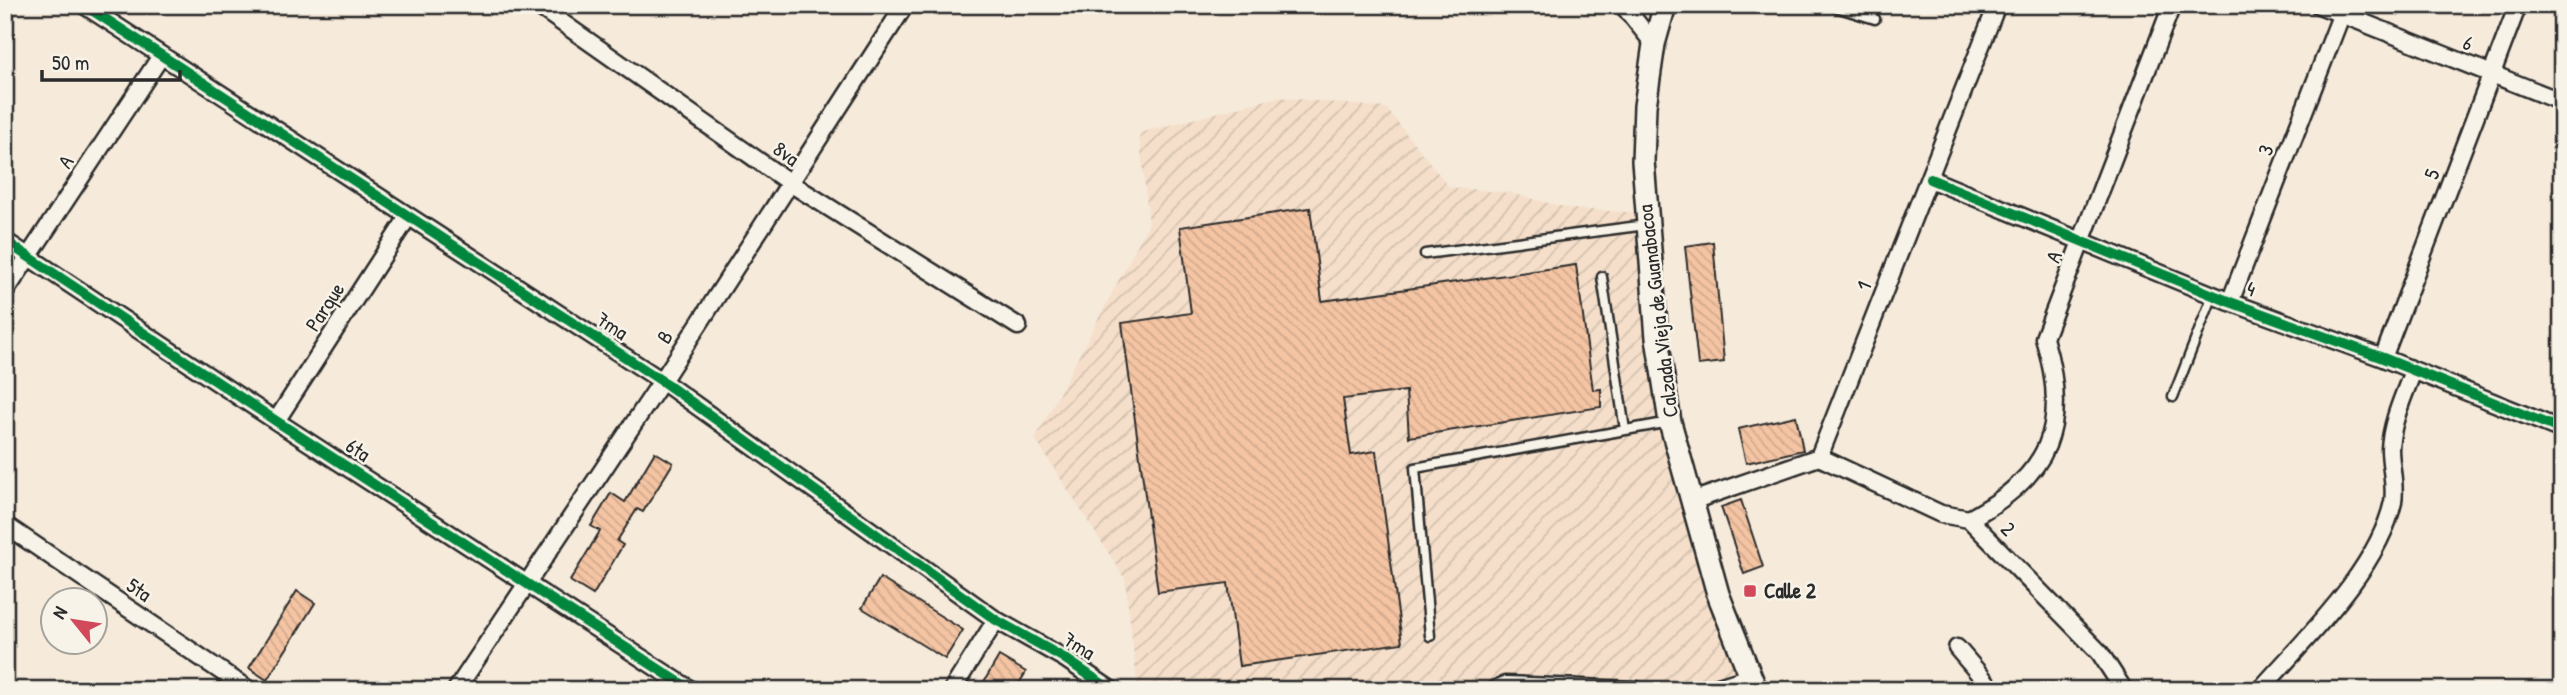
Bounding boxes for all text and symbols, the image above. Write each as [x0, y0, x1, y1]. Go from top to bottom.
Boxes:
street label: 6 [2459, 28, 2478, 58]
scale bar [42, 38, 180, 82]
text: 50 m [52, 48, 89, 77]
street label: 8va [767, 134, 805, 173]
street label: 3 [2250, 140, 2281, 159]
street label: A [51, 150, 81, 174]
street label: 5 [2416, 164, 2447, 183]
street label: Calzada Vieja de Guanabacoa [1630, 203, 1685, 419]
street label: A [2038, 247, 2069, 267]
street label: 4 [2243, 274, 2260, 304]
street label: Parque [298, 277, 351, 337]
street label: 1 [1849, 277, 1878, 295]
street label: 7ma [591, 304, 634, 347]
street label: B [650, 324, 680, 349]
street label: 6ta [340, 431, 376, 468]
street label: 2 [1995, 515, 2022, 542]
street label: 5ta [121, 571, 157, 608]
place label: Calle 2 [1764, 576, 1816, 605]
marker: Calle 2 [1742, 583, 1758, 599]
north arrow [38, 586, 108, 656]
text: N [45, 602, 73, 623]
street label: 7ma [1058, 625, 1101, 667]

